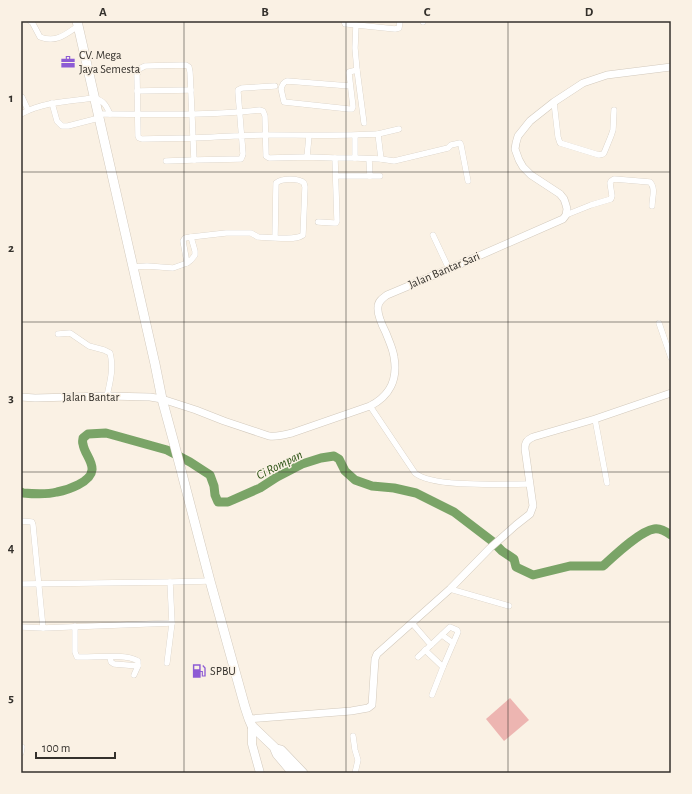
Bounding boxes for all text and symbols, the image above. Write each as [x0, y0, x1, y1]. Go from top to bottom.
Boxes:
text: A [99, 6, 107, 19]
text: B [261, 6, 269, 19]
text: C [424, 6, 431, 19]
text: D [585, 6, 594, 19]
place label: CV. Mega Jaya Semesta [79, 49, 141, 76]
office icon: CV. Mega Jaya Semesta [60, 54, 76, 70]
text: 1 [9, 92, 13, 105]
text: 2 [8, 242, 14, 255]
street label: Jalan Bantar Sari [406, 250, 482, 290]
street label: Jalan Bantar [63, 391, 120, 403]
text: 3 [8, 392, 14, 405]
water label: Ci Rompan [255, 448, 305, 482]
text: 4 [8, 542, 15, 555]
fuel station icon: SPBU [191, 663, 207, 679]
place label: SPBU [210, 665, 236, 677]
text: 5 [8, 692, 14, 705]
scale bar [36, 734, 115, 760]
text: 100 m [42, 742, 70, 754]

